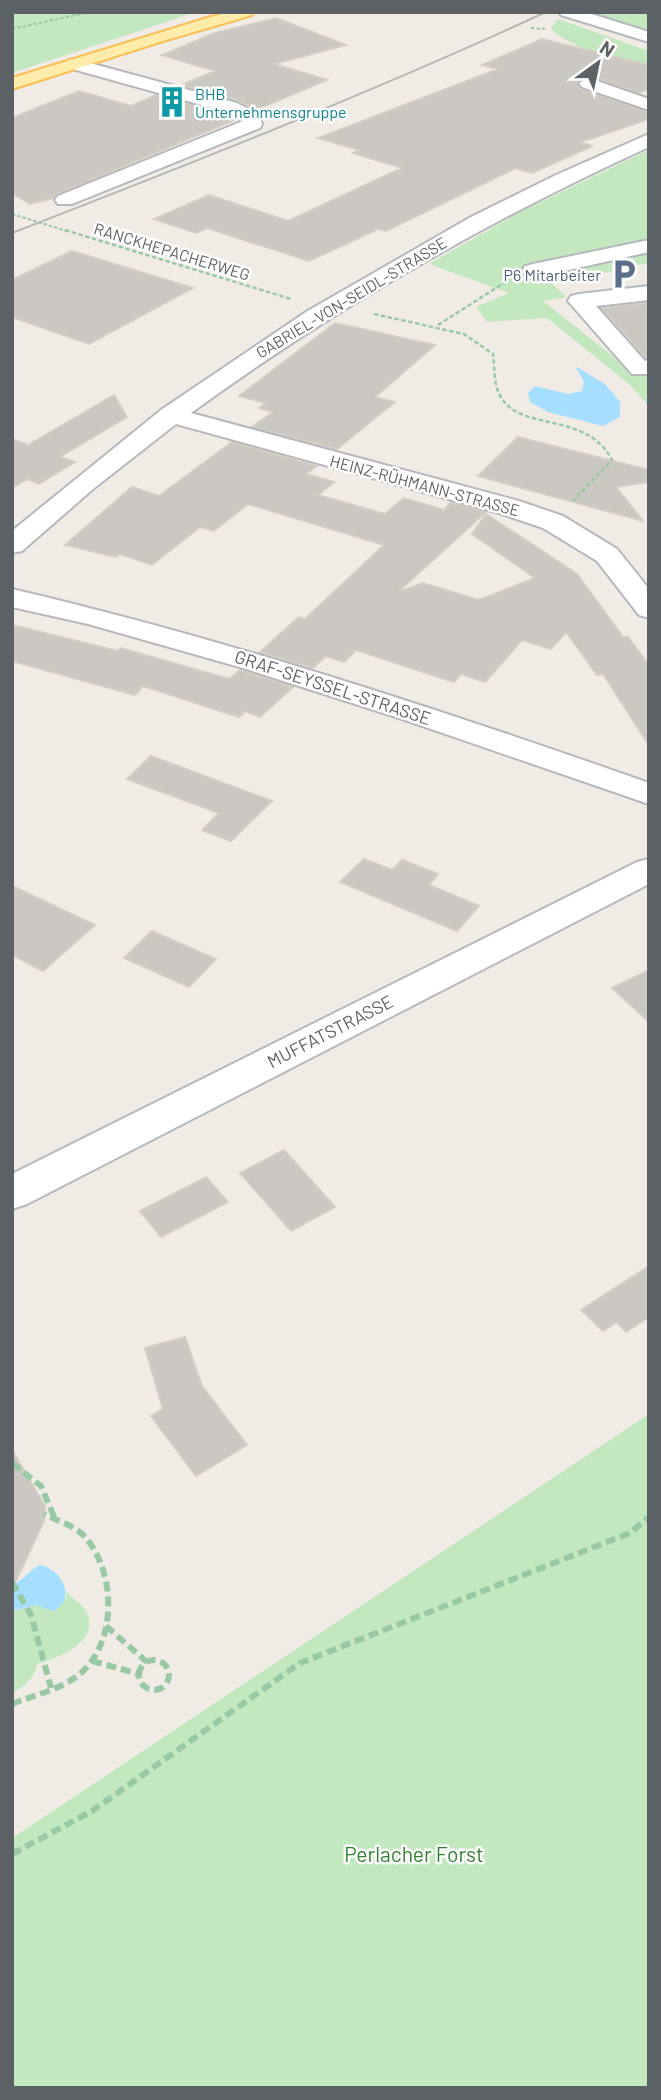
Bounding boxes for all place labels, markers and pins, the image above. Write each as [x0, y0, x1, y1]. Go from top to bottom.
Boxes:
place label: BHB Unternehmensgruppe [195, 84, 347, 121]
building icon: BHB Unternehmensgruppe [155, 85, 189, 119]
parking icon: P6 Mitarbeiter [607, 257, 641, 291]
place label: P6 Mitarbeiter [504, 265, 601, 284]

